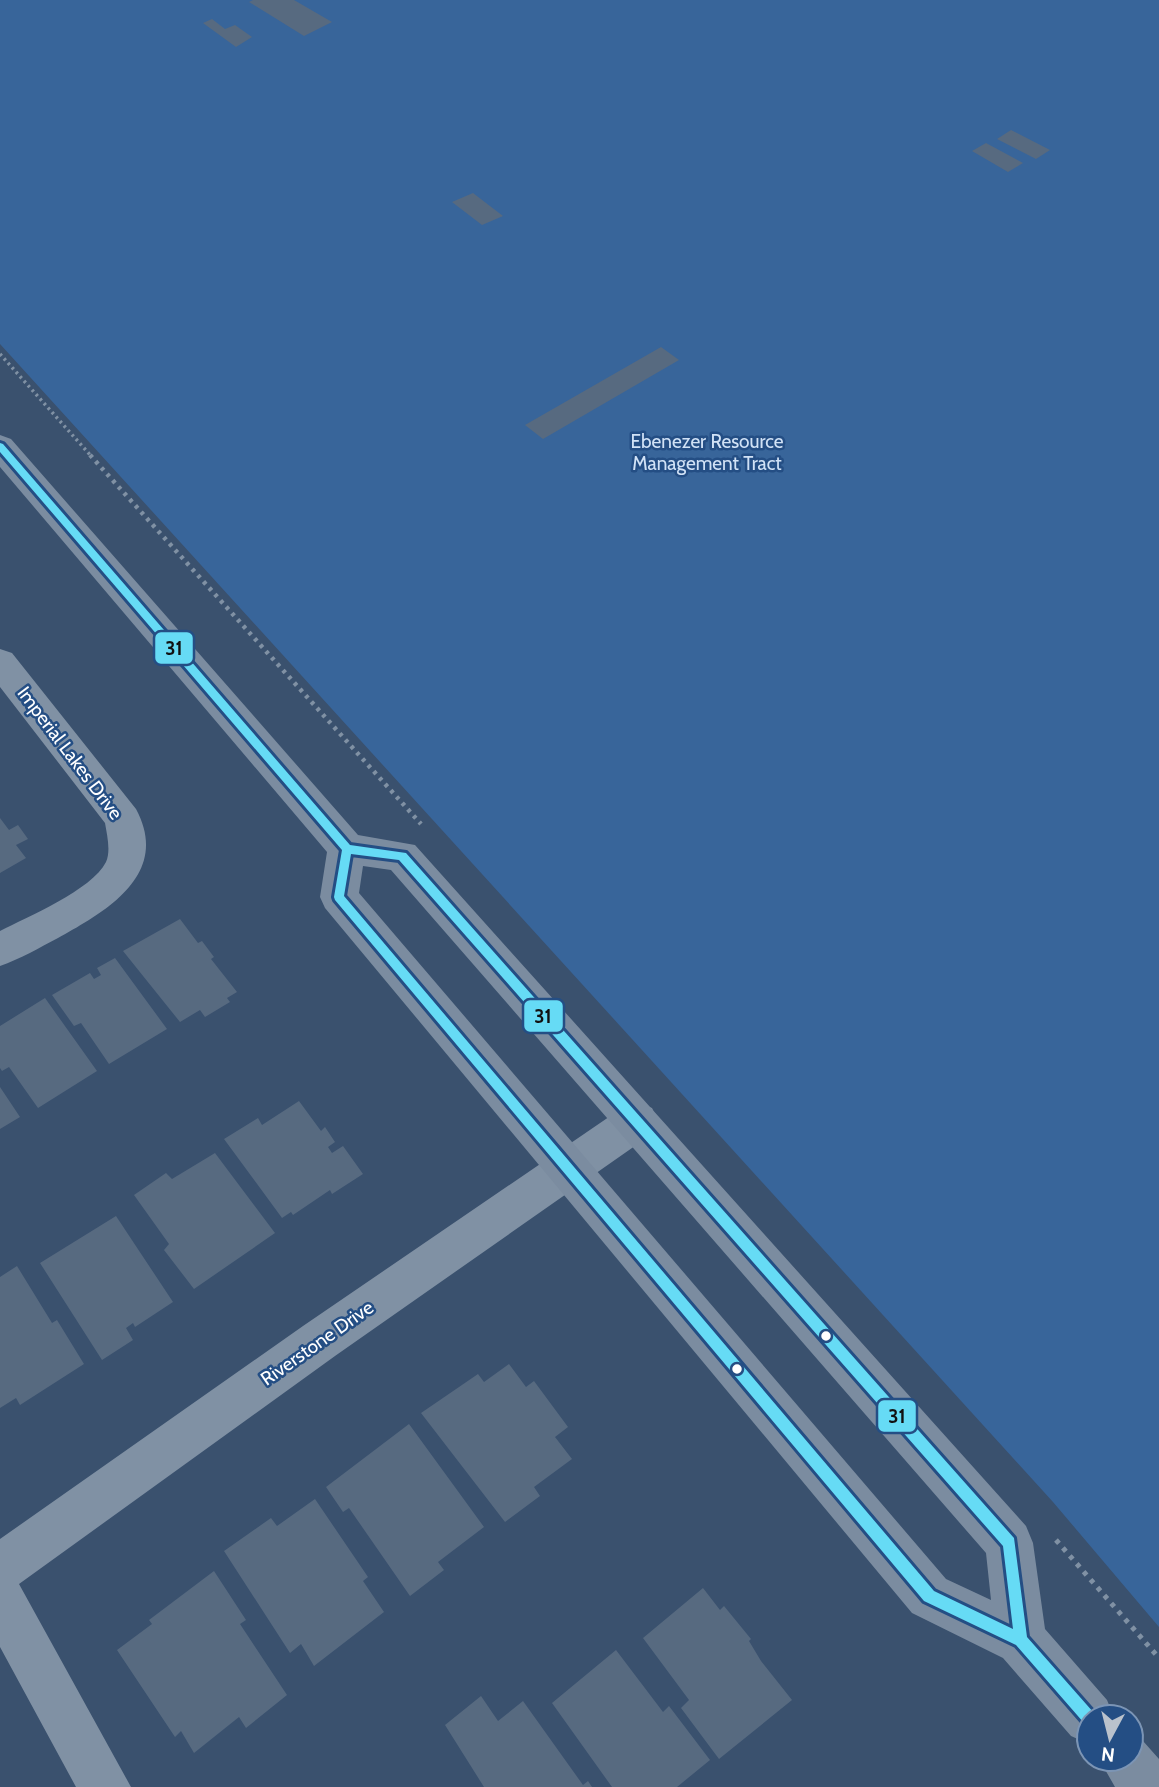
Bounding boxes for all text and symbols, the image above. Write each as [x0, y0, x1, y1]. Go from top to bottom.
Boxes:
park label: Ebenezer Resource Management Tract [631, 430, 784, 475]
line badge: 31 [154, 631, 194, 665]
text: 31 [165, 637, 183, 660]
street label: Imperial Lakes Drive [12, 682, 128, 824]
line badge: 31 [523, 999, 564, 1033]
text: 31 [534, 1005, 552, 1028]
street label: Riverstone Drive [256, 1296, 378, 1390]
unlabelled marker [819, 1329, 833, 1343]
unlabelled marker [730, 1362, 744, 1376]
line badge: 31 [877, 1399, 917, 1433]
text: 31 [888, 1405, 906, 1428]
north arrow [1075, 1703, 1145, 1773]
text: N [1100, 1742, 1116, 1767]

